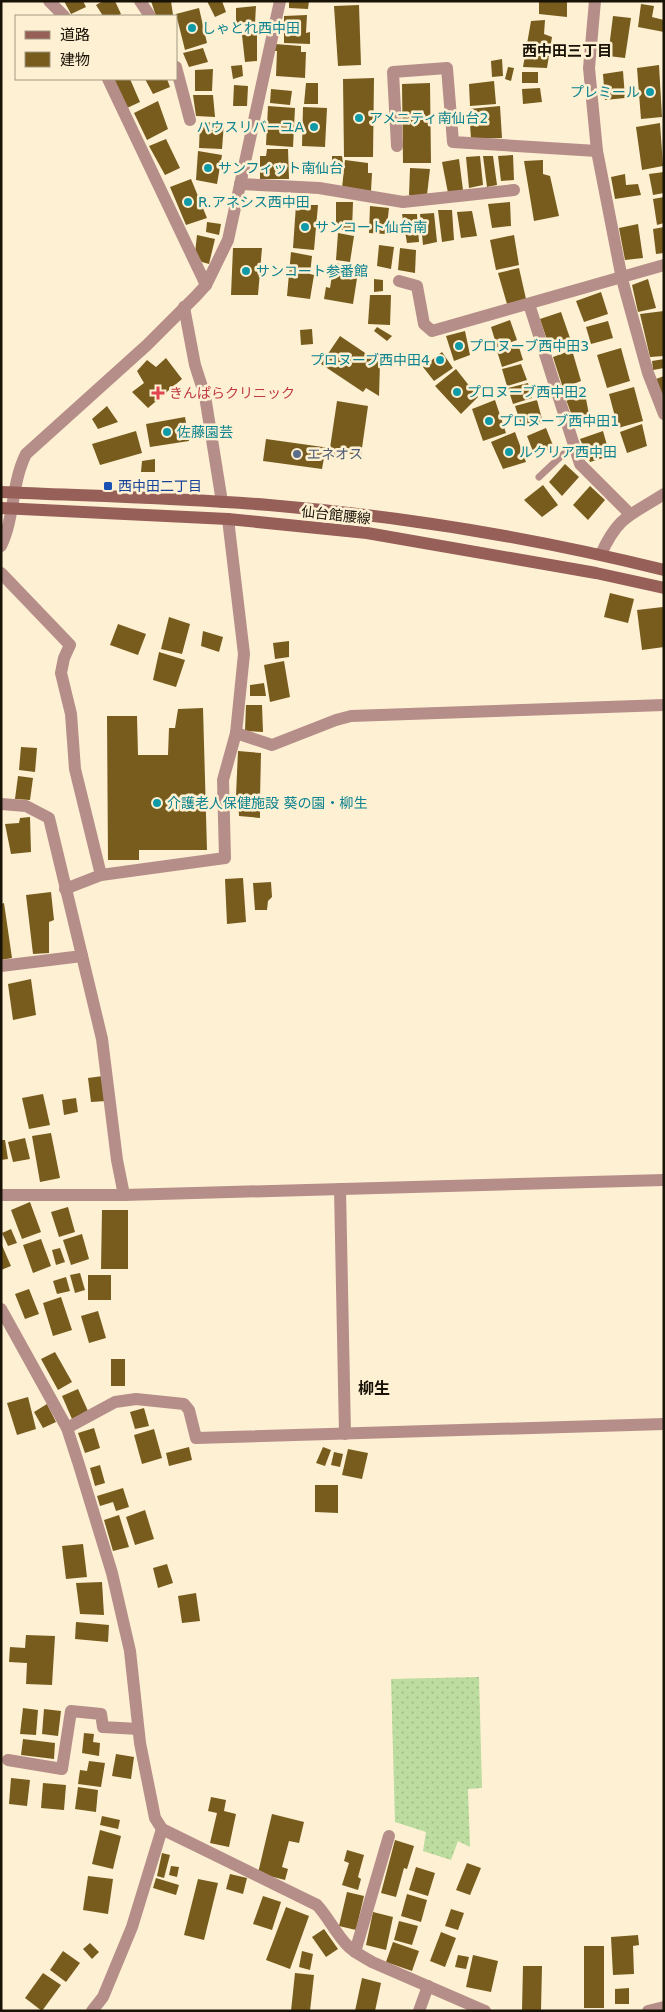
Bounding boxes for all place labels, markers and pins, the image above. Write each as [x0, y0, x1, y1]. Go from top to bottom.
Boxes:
place label: しゃとれ西中田 [202, 20, 300, 36]
marker: しゃとれ西中田 [186, 22, 198, 34]
place label: プレミール [570, 84, 640, 100]
marker: プレミール [644, 86, 656, 98]
place label: アメニティ南仙台2 [369, 110, 488, 126]
marker: アメニティ南仙台2 [353, 112, 365, 124]
place label: ハウスリバーユA [196, 119, 304, 135]
marker: ハウスリバーユA [308, 121, 320, 133]
place label: サンフィット南仙台 [218, 160, 343, 176]
marker: サンフィット南仙台 [202, 162, 214, 174]
place label: R.アネシス西中田 [198, 194, 310, 210]
marker: R.アネシス西中田 [182, 196, 194, 208]
place label: サンコート仙台南 [315, 219, 427, 235]
marker: サンコート仙台南 [299, 221, 311, 233]
place label: サンコート参番館 [256, 263, 368, 279]
marker: サンコート参番館 [240, 265, 252, 277]
place label: プロヌーブ西中田3 [469, 338, 589, 354]
marker: プロヌーブ西中田3 [453, 340, 465, 352]
place label: プロヌーブ西中田4 [310, 352, 430, 368]
marker: プロヌーブ西中田4 [434, 354, 446, 366]
place label: プロヌーブ西中田2 [467, 384, 587, 400]
place label: きんぱらクリニック [169, 385, 295, 401]
marker: きんぱらクリニック [151, 386, 165, 400]
marker: プロヌーブ西中田2 [451, 386, 463, 398]
place label: プロヌーブ西中田1 [499, 413, 619, 429]
marker: プロヌーブ西中田1 [483, 415, 495, 427]
place label: 佐藤園芸 [177, 424, 233, 440]
marker: 佐藤園芸 [161, 426, 173, 438]
place label: ルクリア西中田 [519, 444, 617, 460]
place label: エネオス [307, 446, 363, 462]
marker: ルクリア西中田 [503, 446, 515, 458]
marker: エネオス [291, 448, 303, 460]
place label: 西中田二丁目 [118, 478, 202, 494]
marker: 西中田二丁目 [102, 480, 114, 492]
place label: 介護老人保健施設 葵の園・柳生 [167, 795, 367, 811]
marker: 介護老人保健施設 葵の園・柳生 [151, 797, 163, 809]

